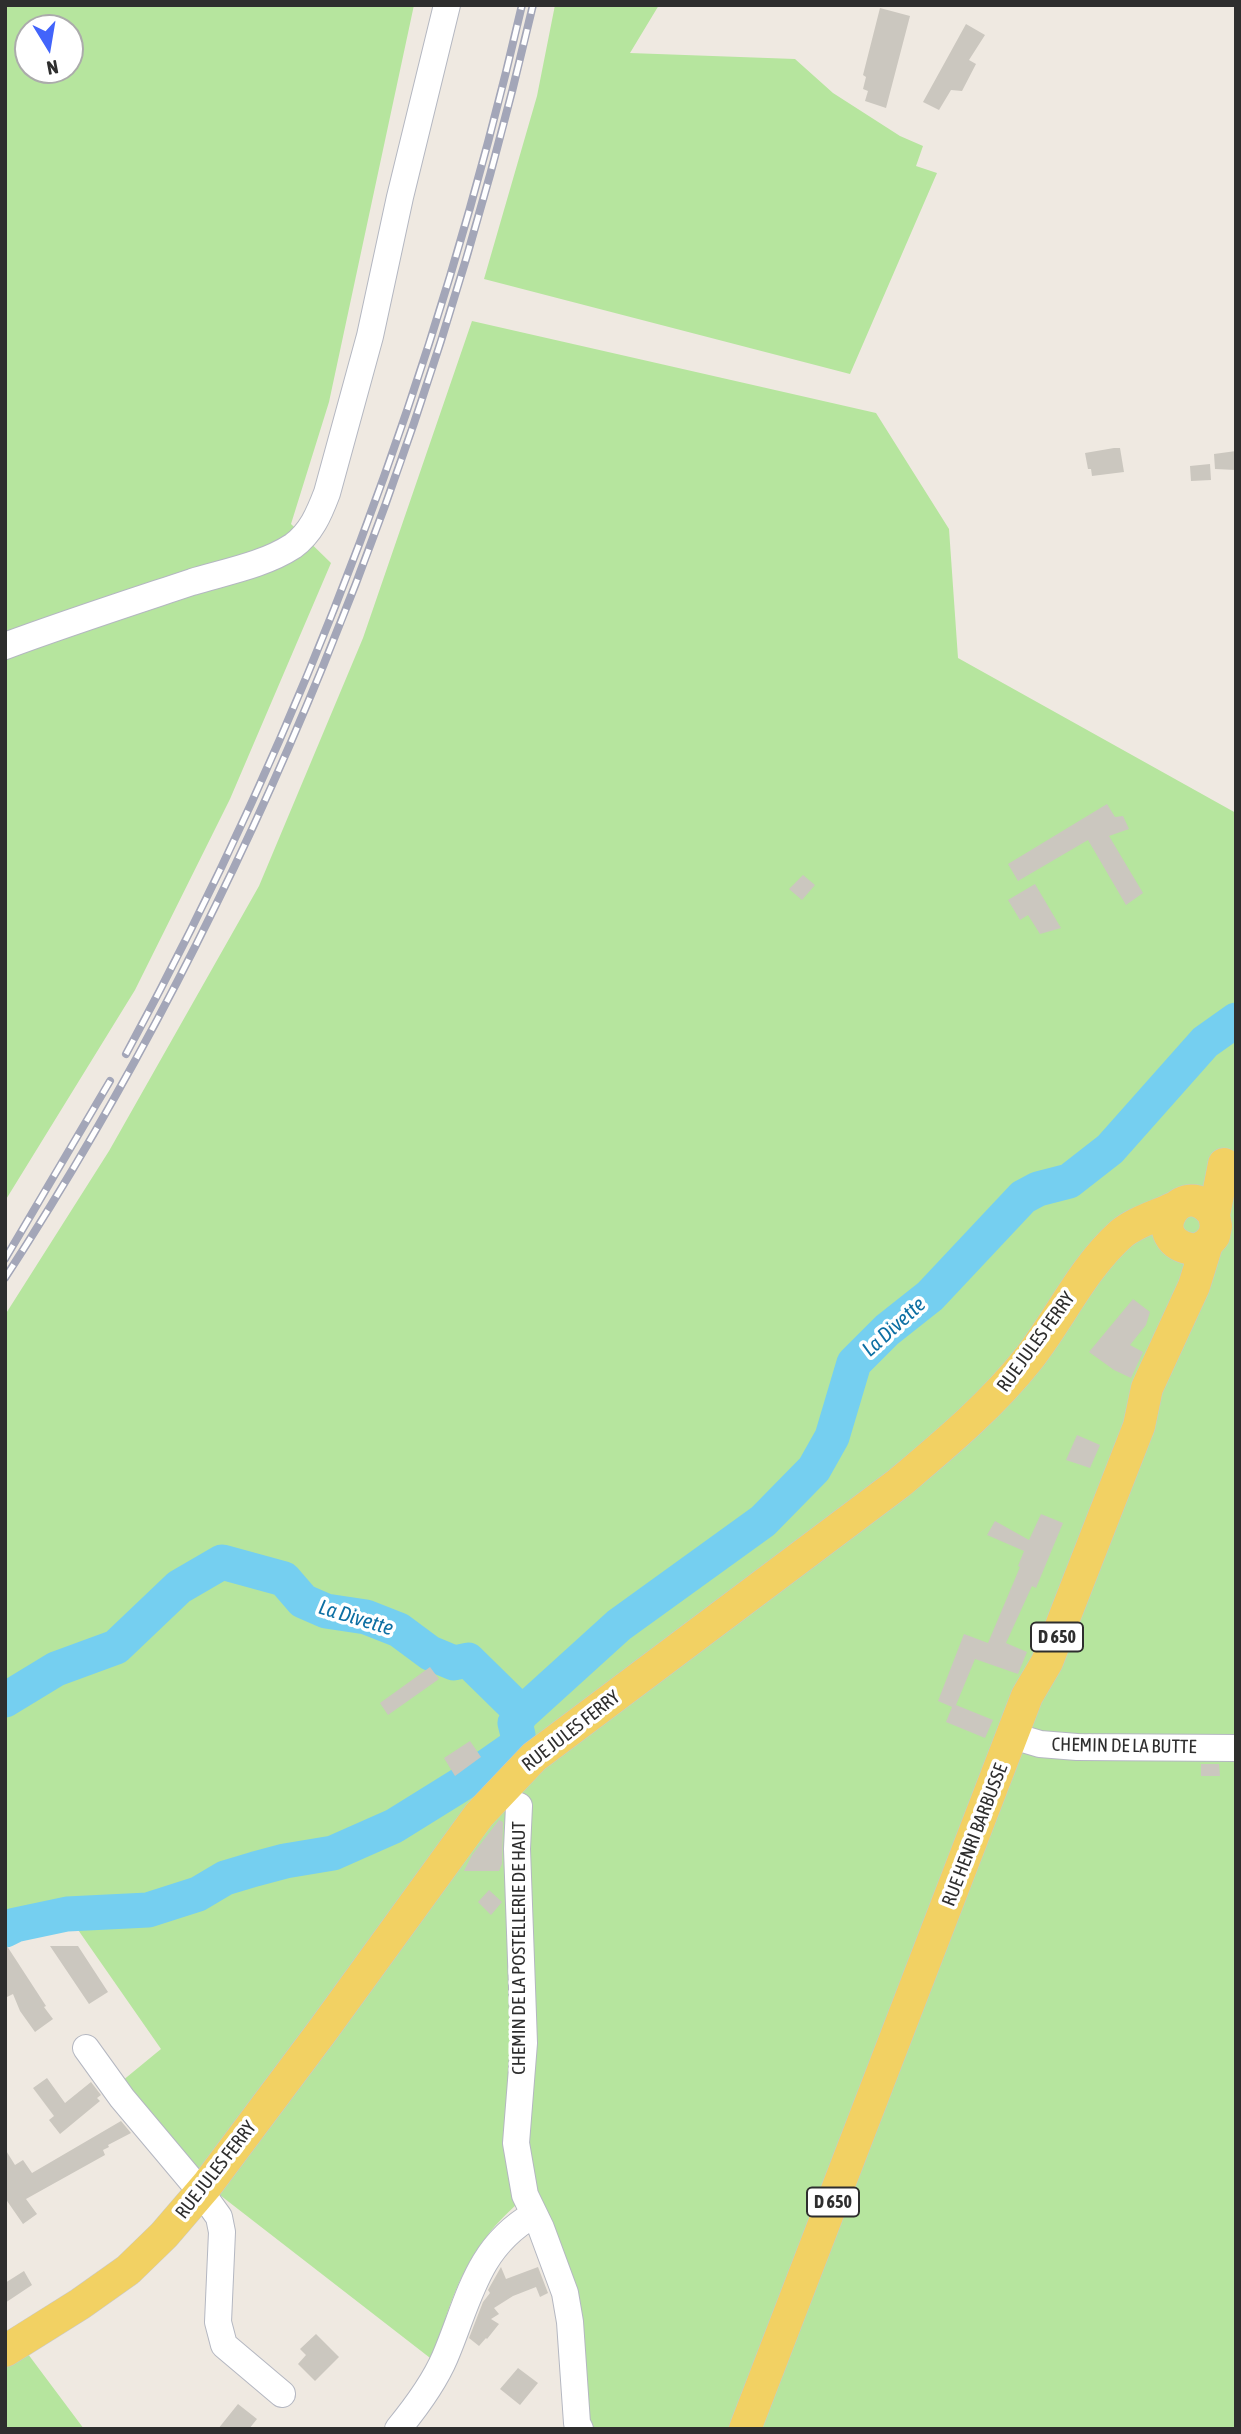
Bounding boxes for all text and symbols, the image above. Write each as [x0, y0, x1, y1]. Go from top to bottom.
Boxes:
north arrow [14, 14, 84, 84]
text: N [45, 56, 60, 80]
street label: RUE JULES FERRY [992, 1288, 1080, 1396]
water label: La Divette [857, 1292, 931, 1362]
water label: La Divette [316, 1595, 396, 1641]
road number: D 650 [1031, 1622, 1083, 1652]
street label: RUE JULES FERRY [518, 1686, 624, 1776]
street label: CHEMIN DE LA BUTTE [1051, 1733, 1197, 1759]
street label: RUE HENRI BARBUSSE [937, 1761, 1013, 1909]
street label: CHEMIN DE LA POSTELLERIE DE HAUT [508, 1821, 530, 2075]
street label: RUE JULES FERRY [171, 2117, 261, 2223]
road number: D 650 [807, 2188, 859, 2216]

